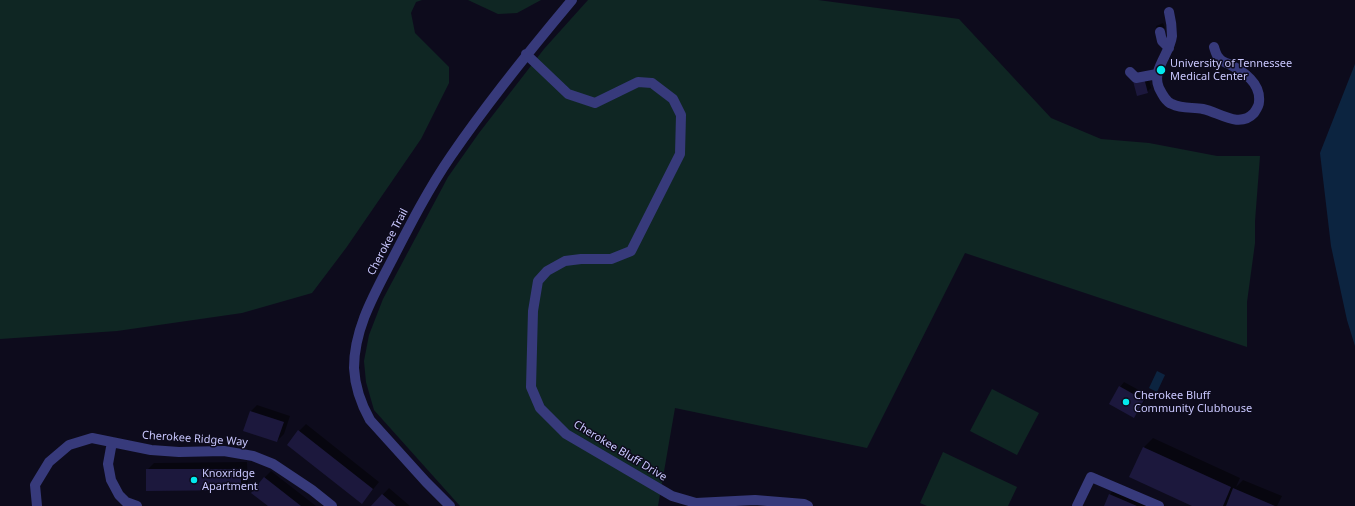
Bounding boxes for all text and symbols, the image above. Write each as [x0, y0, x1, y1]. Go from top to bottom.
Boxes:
place label: University of Tennessee Medical Center [1170, 57, 1292, 83]
marker: University of Tennessee Medical Center [1155, 64, 1167, 76]
street label: Cherokee Trail [365, 206, 411, 278]
place label: Cherokee Bluff Community Clubhouse [1134, 389, 1252, 415]
marker: Cherokee Bluff Community Clubhouse [1121, 397, 1131, 407]
street label: Cherokee Bluff Drive [571, 418, 669, 484]
street label: Cherokee Ridge Way [142, 429, 248, 449]
place label: Knoxridge Apartment [202, 467, 258, 493]
marker: Knoxridge Apartment [189, 475, 199, 485]

